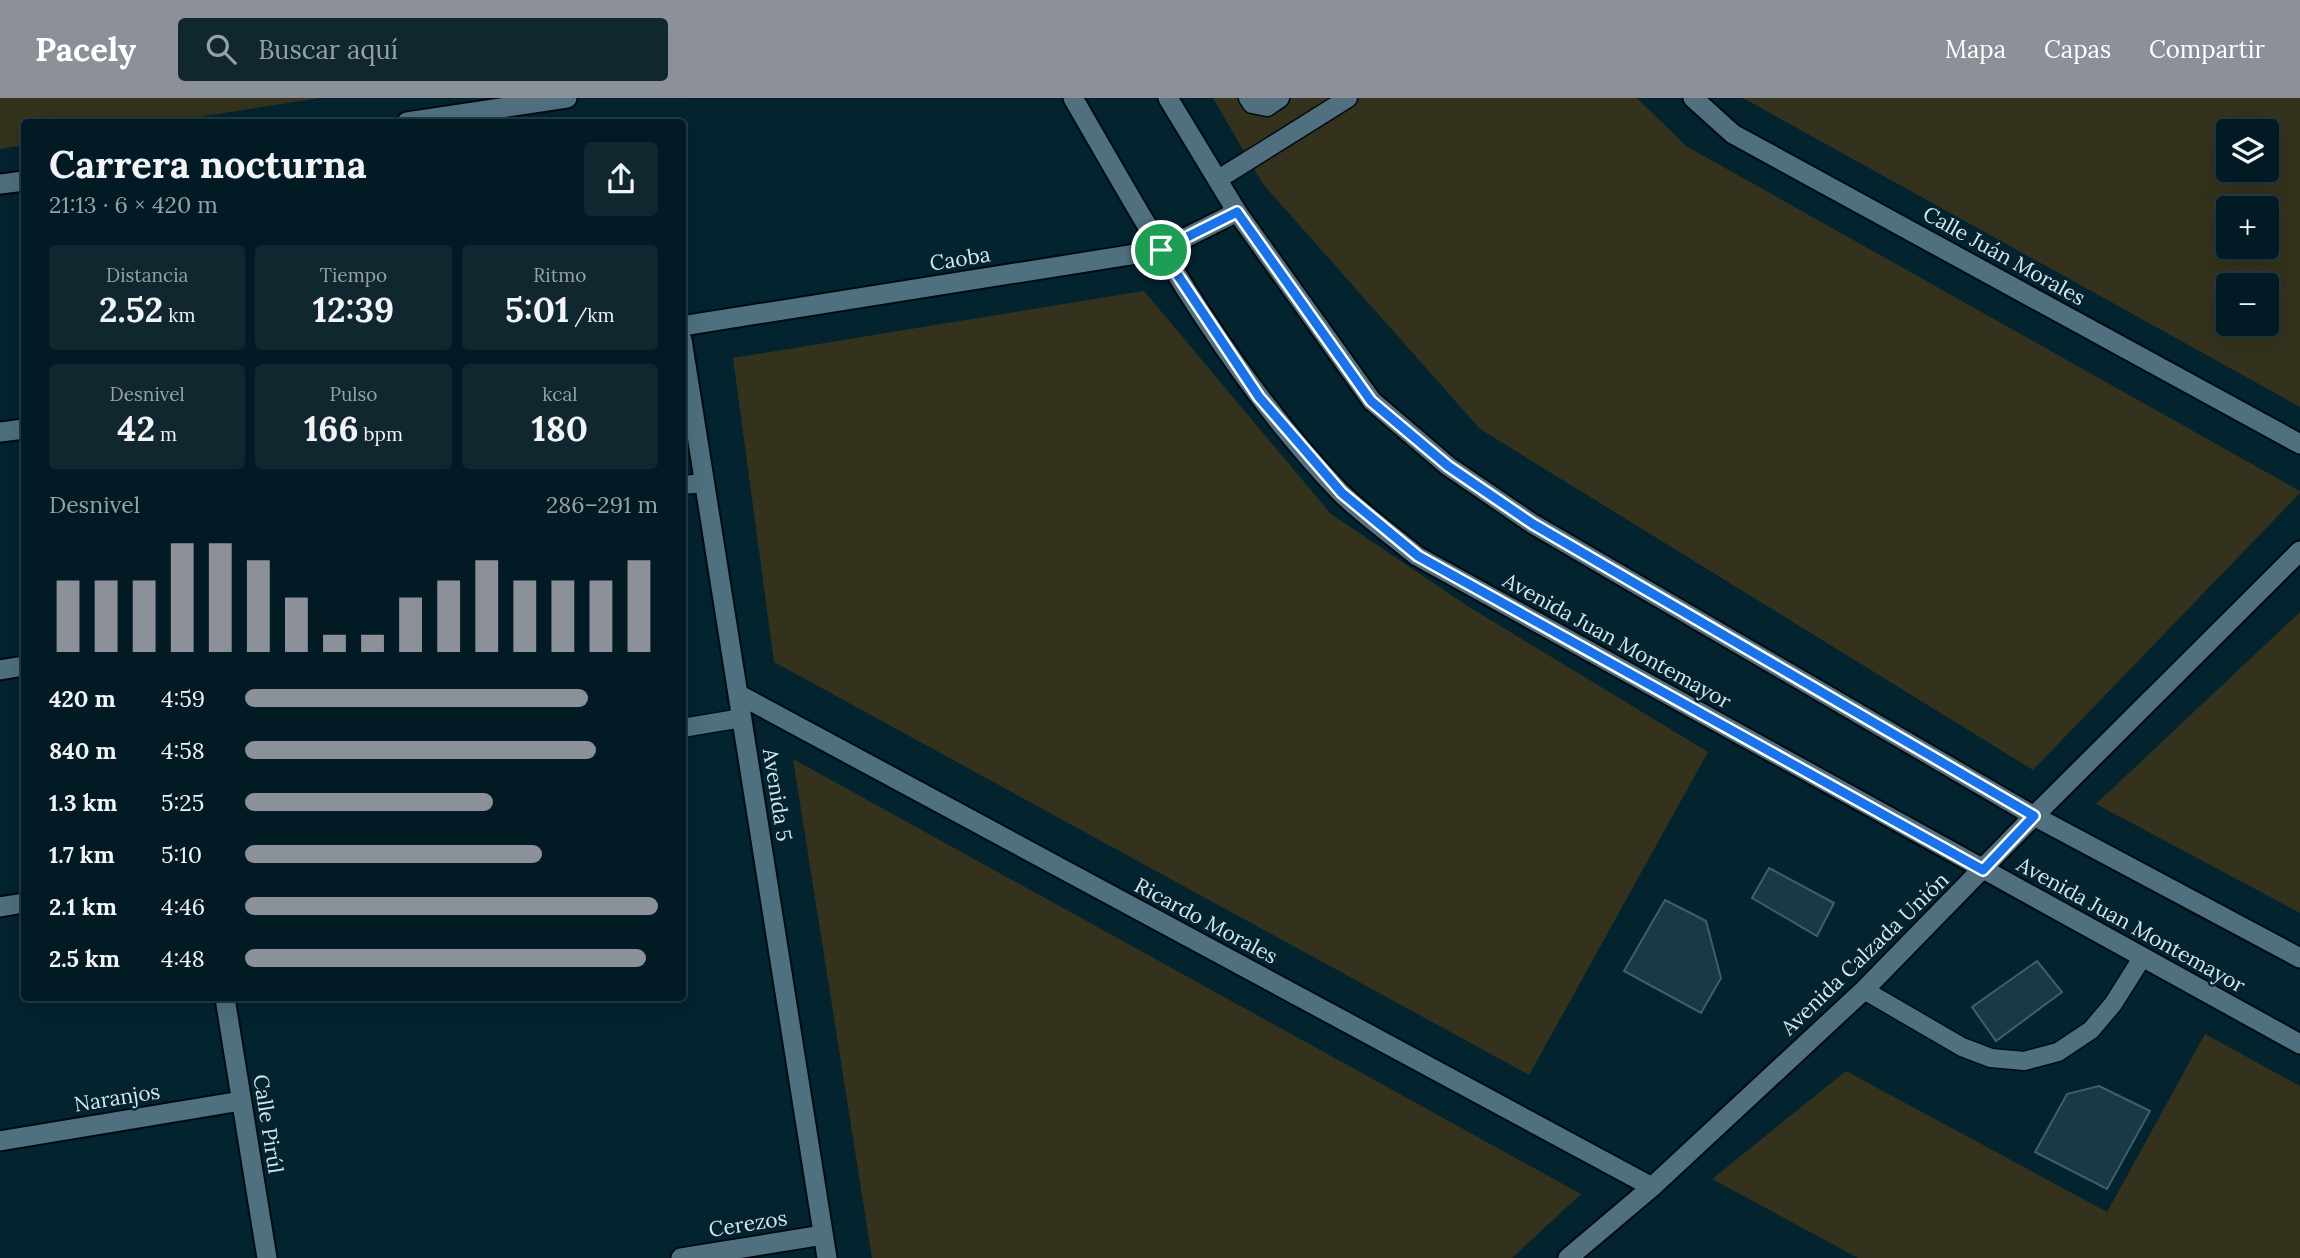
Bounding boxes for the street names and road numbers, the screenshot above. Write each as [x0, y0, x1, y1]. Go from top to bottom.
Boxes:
street label: Calle Juán Morales [1918, 200, 2090, 311]
street label: Caoba [928, 240, 992, 277]
street label: Avenida Juan Montemayor [1498, 566, 1736, 715]
street label: Avenida 5 [757, 746, 798, 843]
street label: Avenida Juan Montemayor [2012, 850, 2250, 999]
street label: Avenida Calzada Unión [1774, 866, 1955, 1042]
street label: Ricardo Morales [1130, 871, 1282, 970]
street label: Calle Pirúl [247, 1073, 290, 1175]
street label: Naranjos [72, 1077, 162, 1118]
street label: Cerezos [707, 1204, 789, 1243]

